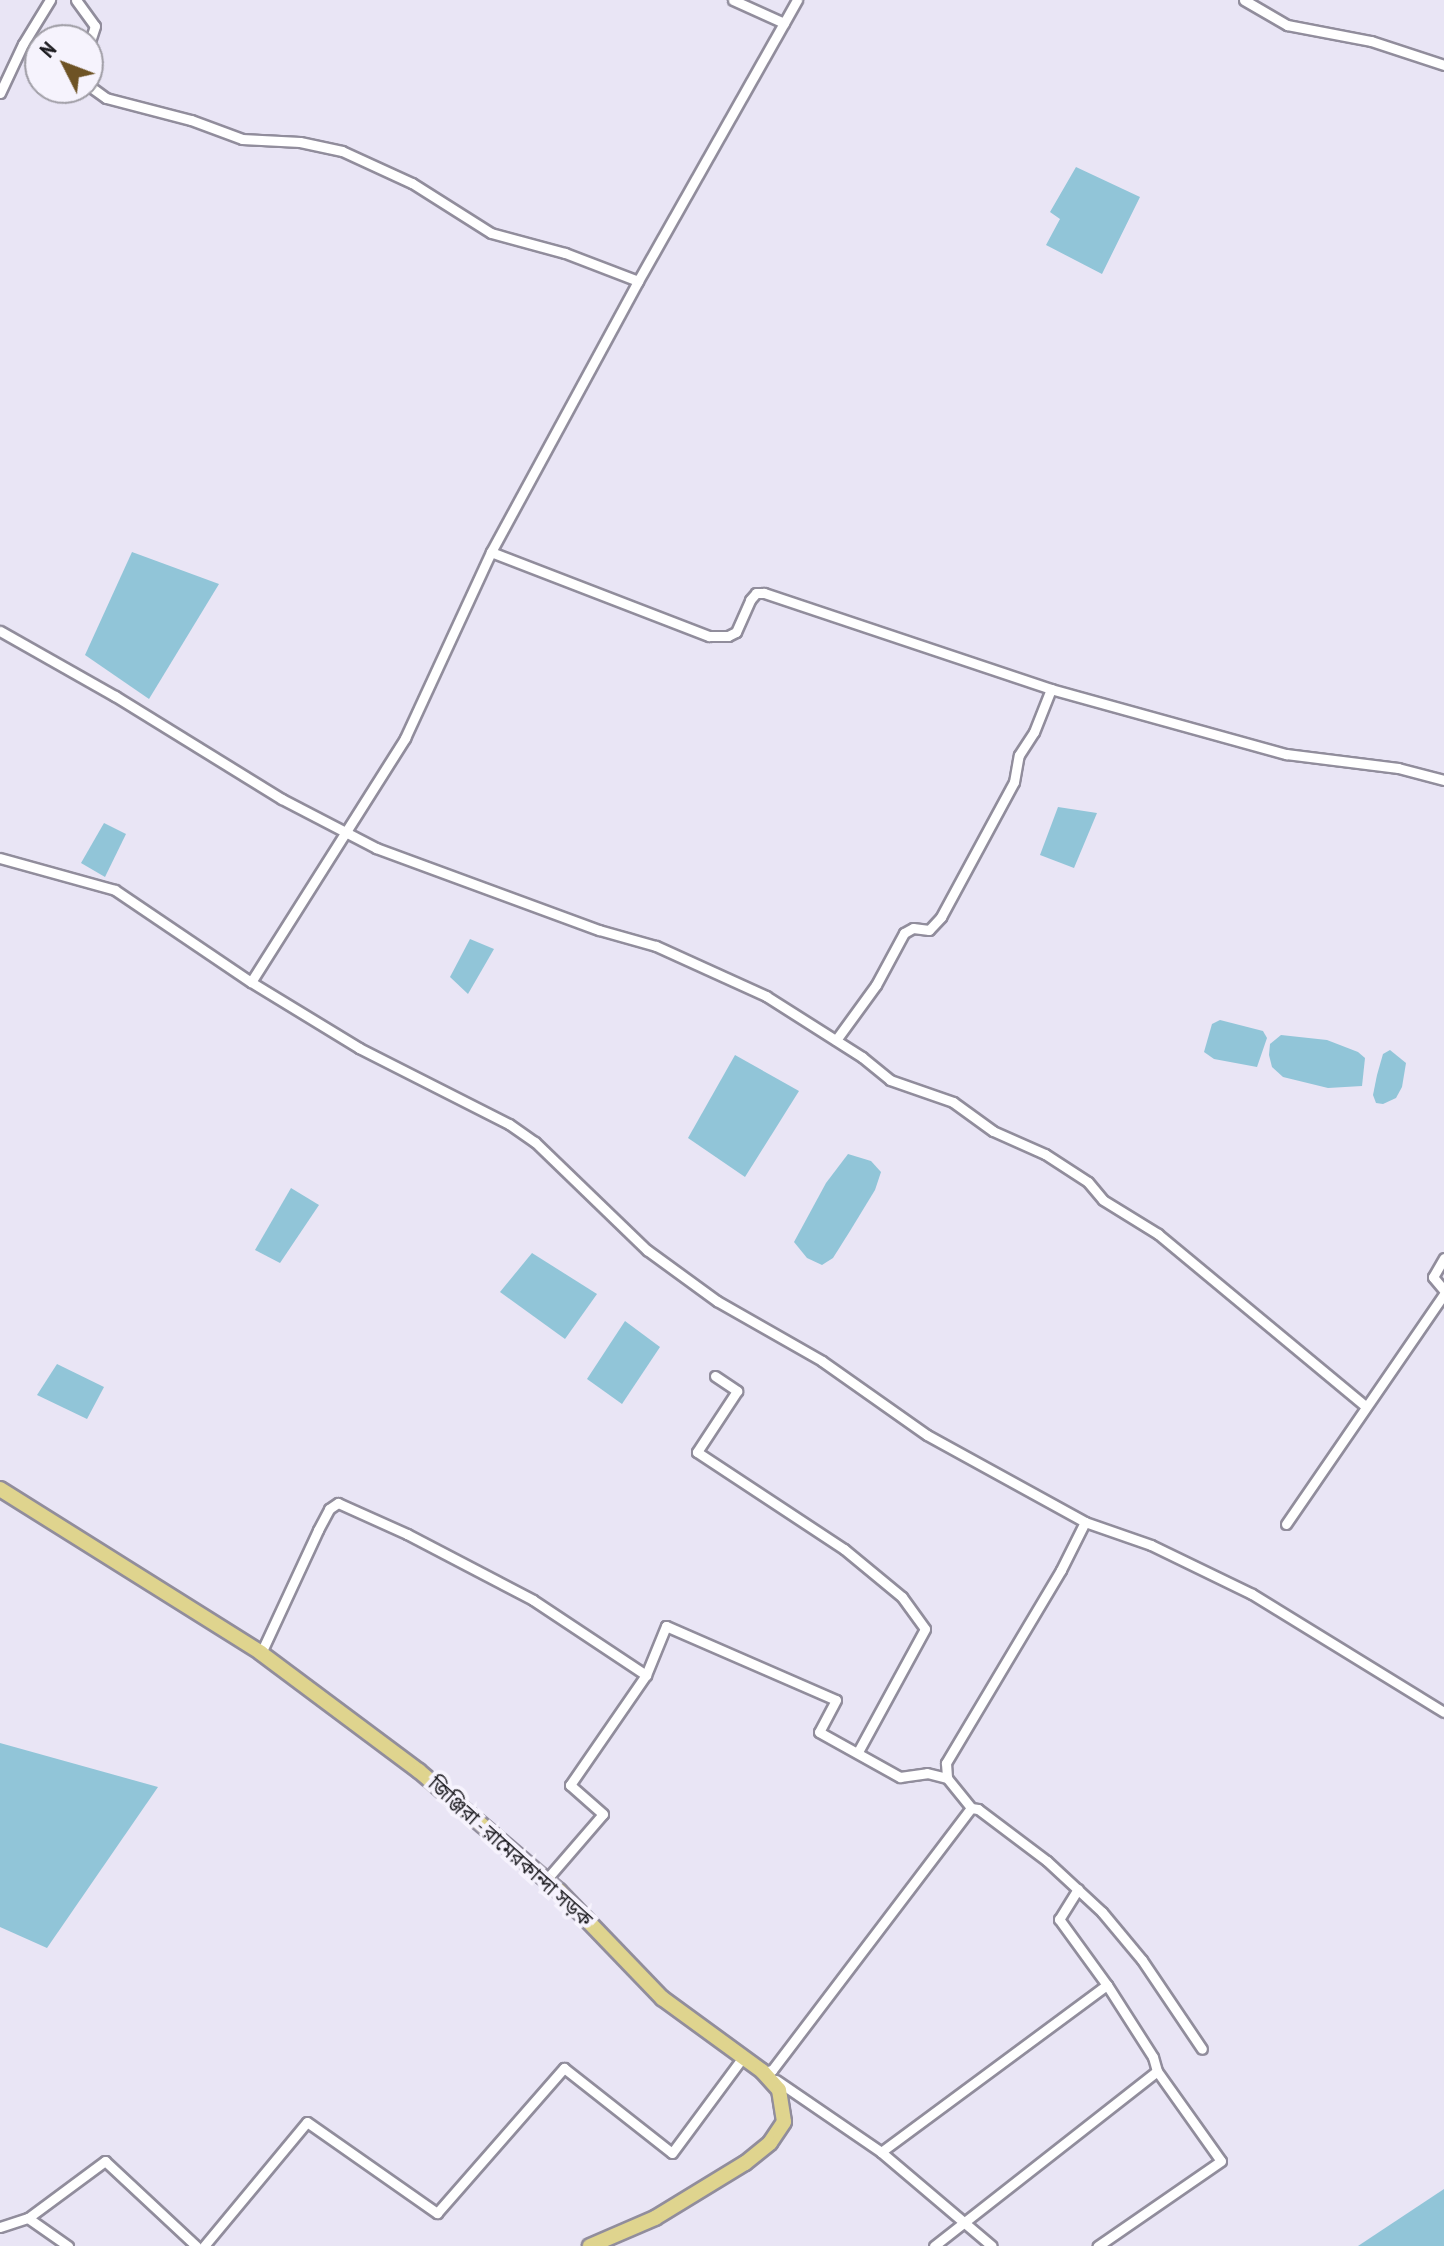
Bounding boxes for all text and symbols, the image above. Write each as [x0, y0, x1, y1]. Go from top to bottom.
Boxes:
north arrow [24, 24, 104, 104]
text: N [33, 35, 62, 63]
street label: জিঞ্জিরা - রামেরকান্দা সড়ক [422, 1771, 598, 1933]

